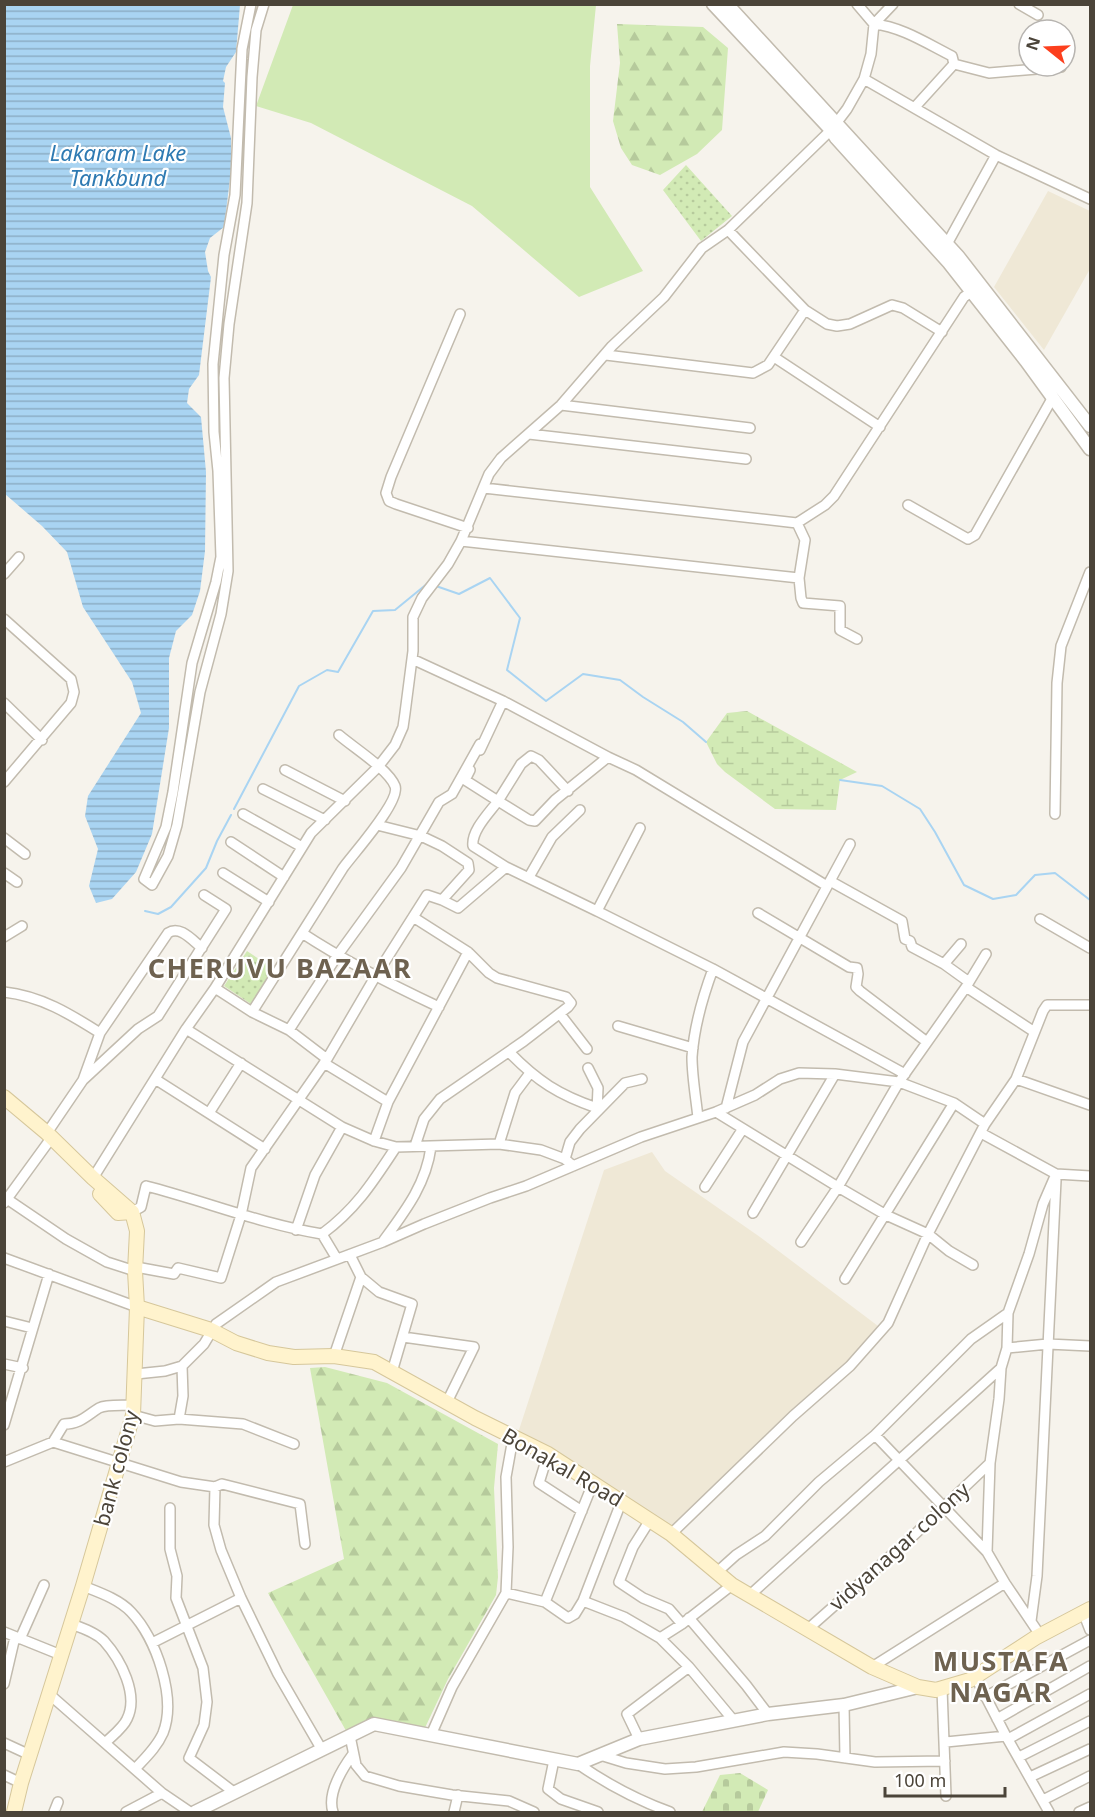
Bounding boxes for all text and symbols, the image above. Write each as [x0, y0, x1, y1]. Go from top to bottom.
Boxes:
north arrow [1017, 18, 1077, 78]
text: N [1020, 34, 1045, 53]
water label: Lakaram Lake Tankbund [50, 137, 186, 192]
district label: CHERUVU BAZAAR [148, 949, 412, 986]
street label: bank colony [87, 1407, 145, 1529]
street label: Bonakal Road [497, 1421, 629, 1513]
street label: vidyanagar colony [823, 1475, 975, 1617]
district label: MUSTAFA NAGAR [933, 1642, 1069, 1710]
scale bar [885, 1760, 1005, 1798]
text: 100 m [894, 1768, 946, 1792]

